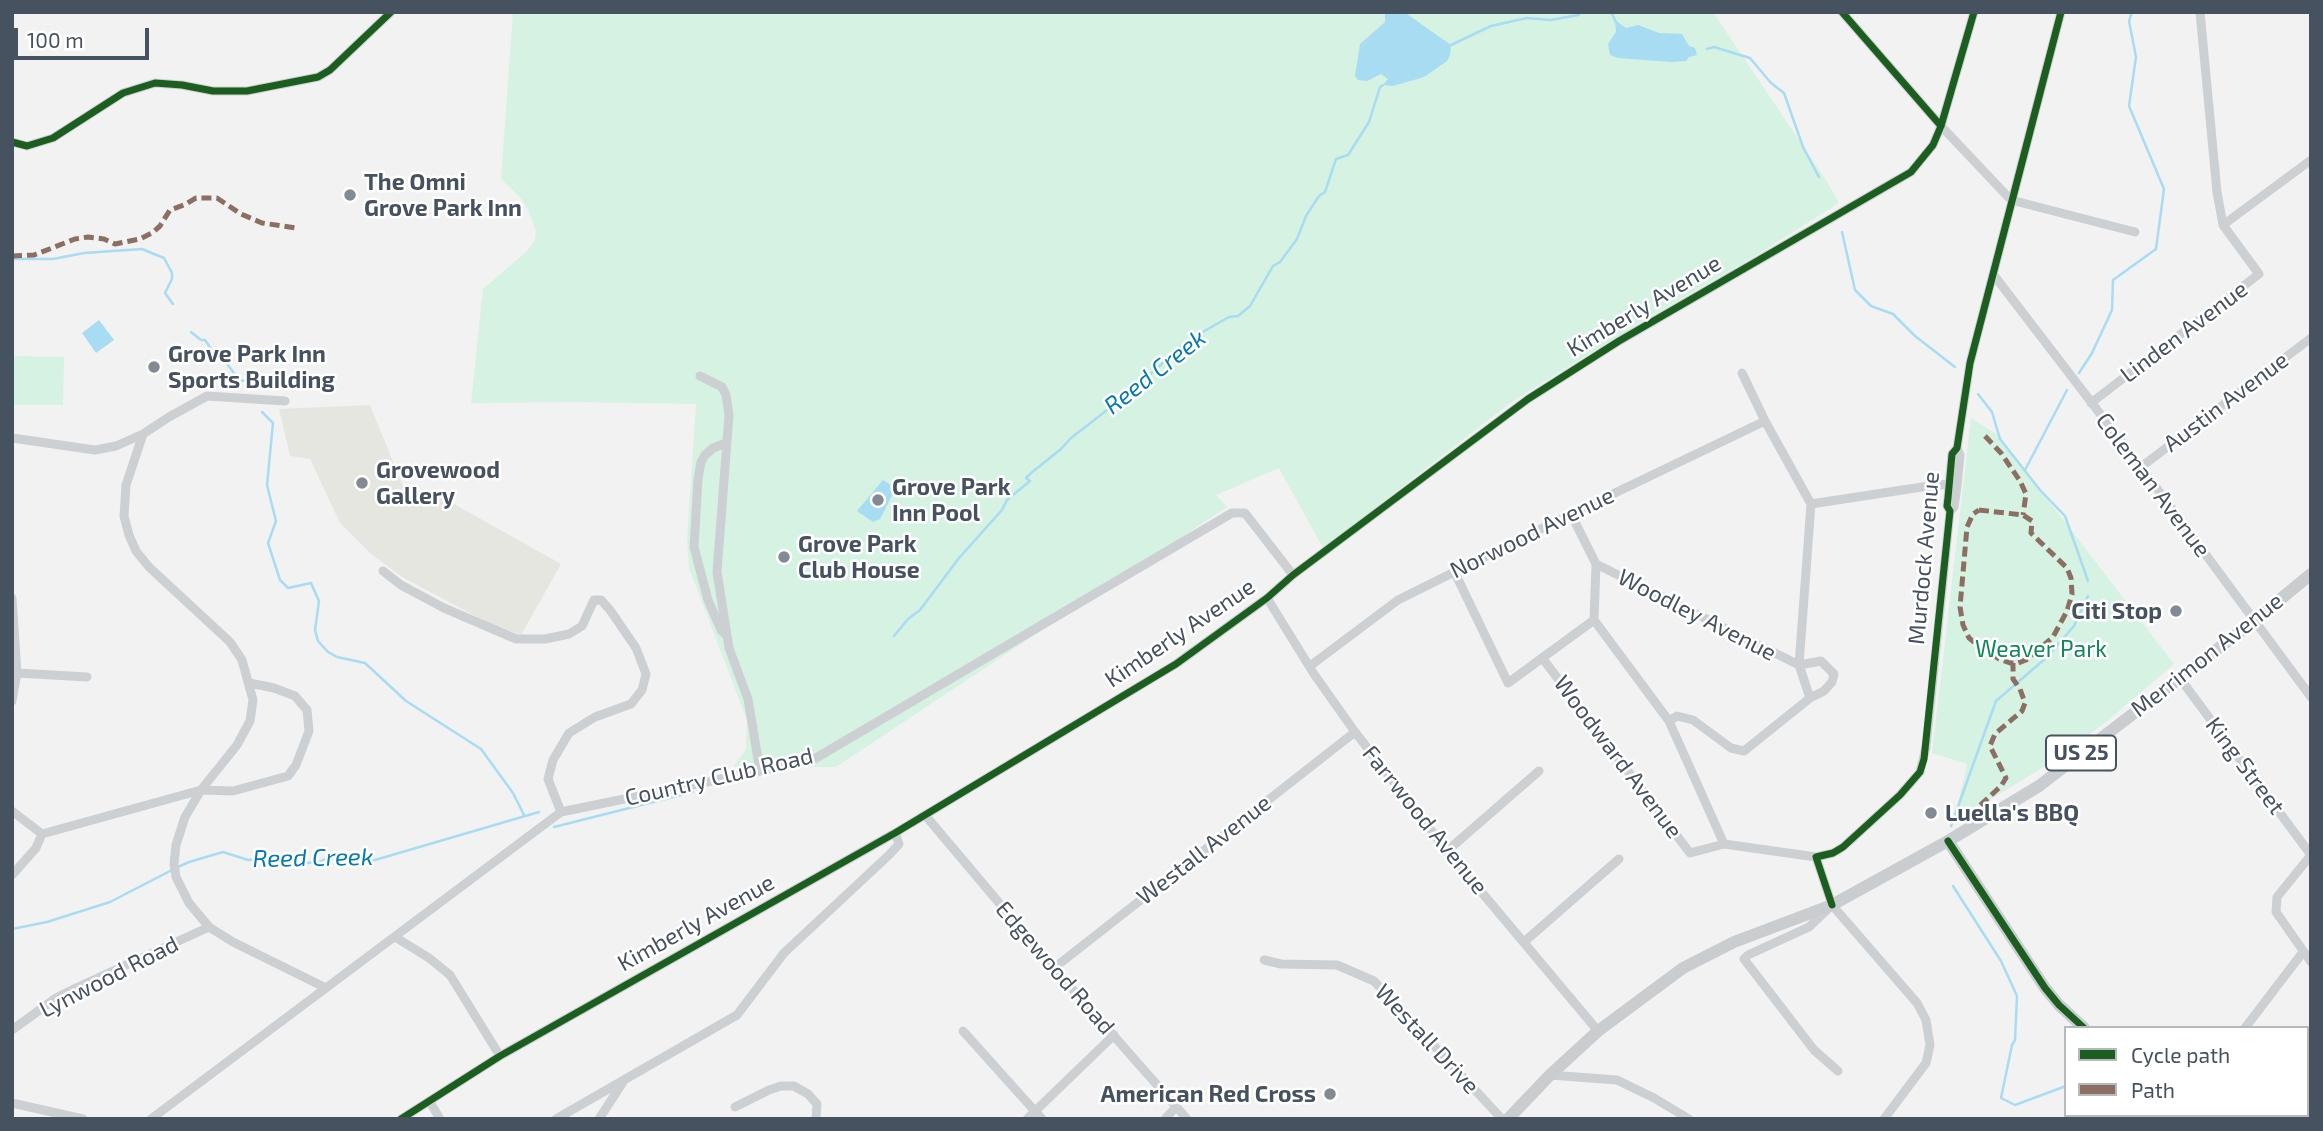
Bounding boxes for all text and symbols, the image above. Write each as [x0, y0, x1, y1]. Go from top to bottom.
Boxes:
scale bar [18, 14, 152, 58]
text: 100 m [27, 27, 84, 52]
place label: The Omni Grove Park Inn [364, 168, 522, 222]
marker: The Omni Grove Park Inn [342, 187, 358, 203]
street label: Kimberly Avenue [1562, 249, 1726, 363]
street label: Linden Avenue [2115, 275, 2253, 389]
water label: Reed Creek [1099, 323, 1211, 421]
place label: Grove Park Inn Sports Building [168, 340, 335, 394]
street label: Austin Avenue [2158, 346, 2294, 458]
marker: Grove Park Inn Sports Building [146, 359, 162, 375]
street label: Coleman Avenue [2090, 407, 2216, 563]
place label: Grovewood Gallery [376, 456, 500, 510]
street label: Murdock Avenue [1903, 470, 1945, 646]
place label: Grove Park Inn Pool [892, 473, 1011, 527]
marker: Grovewood Gallery [354, 475, 370, 491]
street label: Norwood Avenue [1446, 481, 1618, 585]
marker: Grove Park Inn Pool [870, 492, 886, 508]
place label: Grove Park Club House [798, 530, 920, 584]
marker: Grove Park Club House [776, 549, 792, 565]
street label: Woodley Avenue [1613, 563, 1781, 667]
street label: Kimberly Avenue [1100, 573, 1260, 693]
street label: Merrimon Avenue [2125, 587, 2289, 723]
place label: Citi Stop [2071, 597, 2162, 625]
marker: Citi Stop [2168, 603, 2184, 619]
park label: Weaver Park [1975, 635, 2107, 663]
street label: Woodward Avenue [1548, 670, 1688, 844]
street label: King Street [2200, 712, 2290, 820]
road number: US 25 [2046, 736, 2116, 770]
street label: Farrwood Avenue [1357, 740, 1493, 900]
street label: Country Club Road [622, 742, 816, 812]
street label: Westall Avenue [1131, 789, 1277, 911]
place label: Luella's BBQ [1945, 799, 2079, 827]
marker: Luella's BBQ [1923, 805, 1939, 821]
water label: Reed Creek [252, 843, 374, 873]
street label: Kimberly Avenue [613, 869, 779, 977]
street label: Edgewood Road [990, 896, 1120, 1040]
street label: Lynwood Road [35, 930, 183, 1024]
street label: Westall Drive [1369, 978, 1485, 1100]
legend [2064, 1026, 2309, 1117]
text: Cycle path [2131, 1042, 2230, 1067]
text: Path [2131, 1077, 2175, 1102]
place label: American Red Cross [1100, 1080, 1316, 1108]
marker: American Red Cross [1322, 1086, 1338, 1102]

